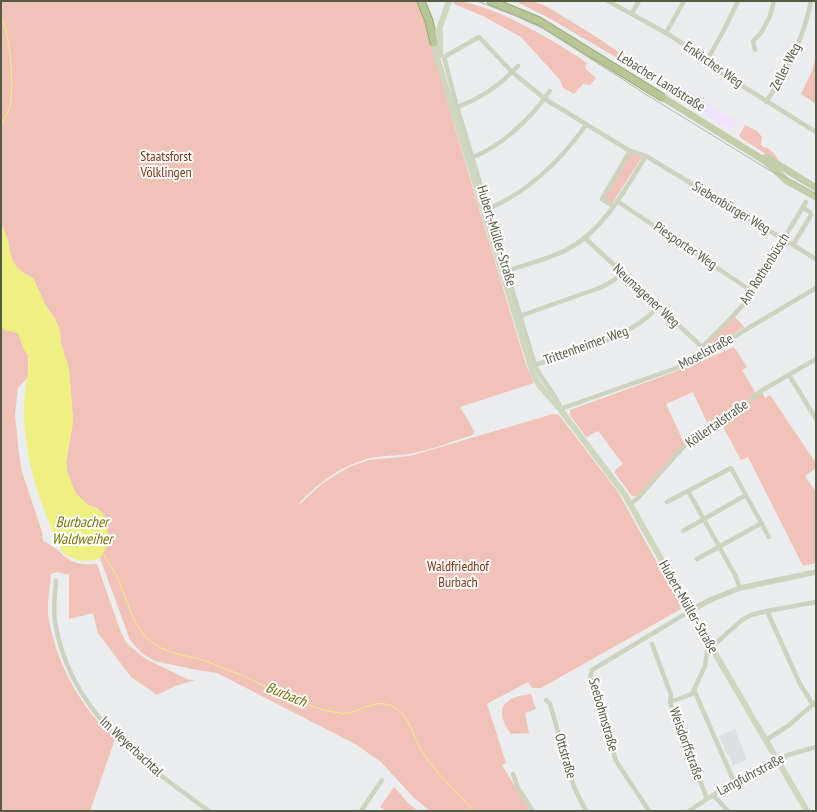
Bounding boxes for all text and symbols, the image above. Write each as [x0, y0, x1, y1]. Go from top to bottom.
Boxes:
street label: Enkircher Weg [680, 38, 746, 92]
street label: Zeller Weg [767, 40, 805, 94]
street label: Lebacher Landstraße [614, 48, 708, 116]
park label: Staatsforst Völklingen [140, 149, 192, 182]
street label: Siebenbürger Weg [689, 178, 773, 238]
street label: Hubert-Müller-Straße [473, 184, 519, 288]
street label: Piesporter Weg [650, 219, 720, 273]
street label: Am Rothenbüsch [736, 230, 794, 308]
street label: Neumagener Weg [609, 261, 683, 331]
street label: Trittenheimer Weg [541, 323, 631, 369]
street label: Moselstraße [676, 331, 736, 373]
street label: Köllertalstraße [683, 396, 751, 452]
water label: Burbacher Waldweiher [52, 514, 112, 549]
street label: Hubert-Müller-Straße [655, 558, 721, 656]
park label: Waldfriedhof Burbach [427, 559, 489, 592]
street label: Seebohmstraße [585, 676, 621, 754]
water label: Burbach [263, 679, 309, 711]
street label: Weisdorffstraße [665, 705, 707, 783]
street label: Im Weyerbachtal [96, 714, 166, 780]
street label: Ottstraße [551, 732, 579, 780]
street label: Langfuhrstraße [715, 750, 787, 800]

